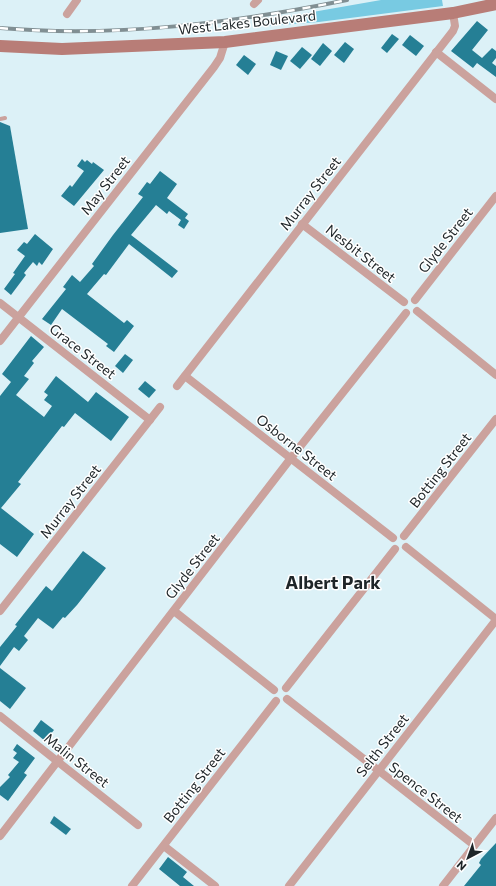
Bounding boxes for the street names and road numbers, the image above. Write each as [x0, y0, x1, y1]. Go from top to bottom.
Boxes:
street label: West Lakes Boulevard [177, 6, 317, 38]
street label: May Street [77, 152, 133, 218]
street label: Murray Street [276, 153, 344, 233]
street label: Glyde Street [414, 204, 476, 276]
street label: Nesbit Street [323, 220, 400, 286]
street label: Grace Street [46, 320, 120, 382]
street label: Osborne Street [253, 410, 341, 484]
street label: Botting Street [406, 429, 475, 511]
street label: Murray Street [36, 461, 104, 541]
street label: Glyde Street [161, 530, 223, 602]
street label: Selth Street [352, 710, 412, 780]
street label: Malin Street [41, 729, 113, 791]
street label: Botting Street [160, 744, 229, 826]
street label: Spence Street [386, 758, 466, 826]

